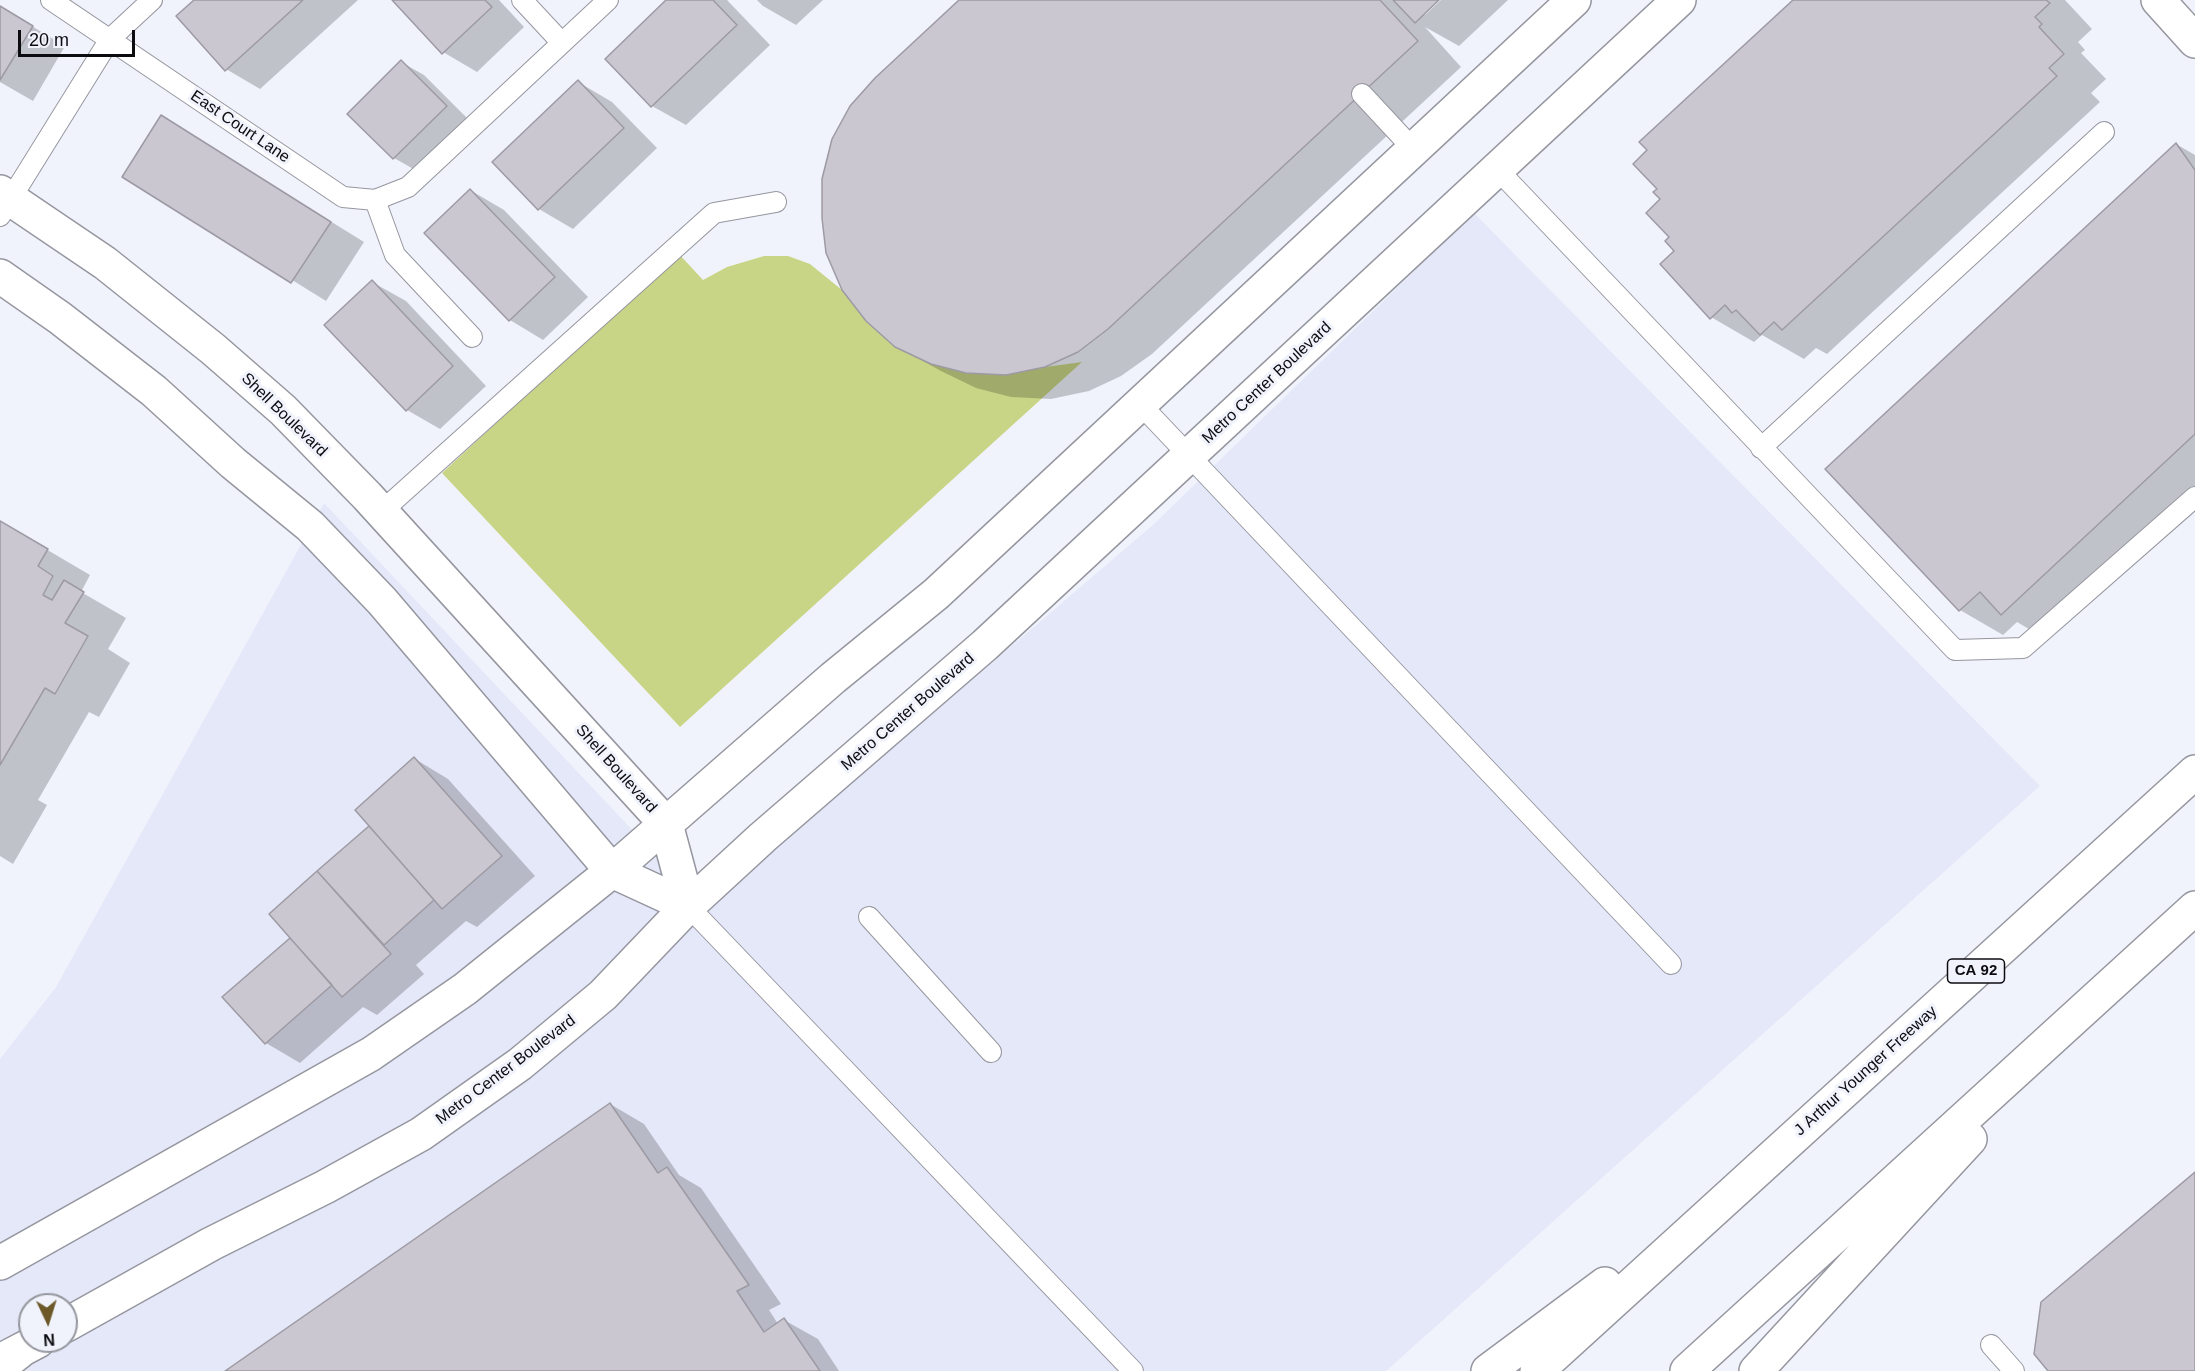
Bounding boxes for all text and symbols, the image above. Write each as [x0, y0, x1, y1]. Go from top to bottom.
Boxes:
scale bar [21, 18, 138, 56]
text: 20 m [29, 30, 69, 50]
street label: East Court Lane [187, 87, 293, 167]
street label: Metro Center Boulevard [1198, 318, 1336, 448]
street label: Shell Boulevard [237, 369, 331, 461]
street label: Metro Center Boulevard [838, 649, 978, 775]
street label: Shell Boulevard [571, 721, 661, 817]
road number: CA 92 [1948, 959, 2004, 983]
street label: J Arthur Younger Freeway [1791, 1002, 1941, 1140]
street label: Metro Center Boulevard [432, 1011, 580, 1129]
north arrow [18, 1293, 78, 1353]
text: N [43, 1331, 56, 1348]

